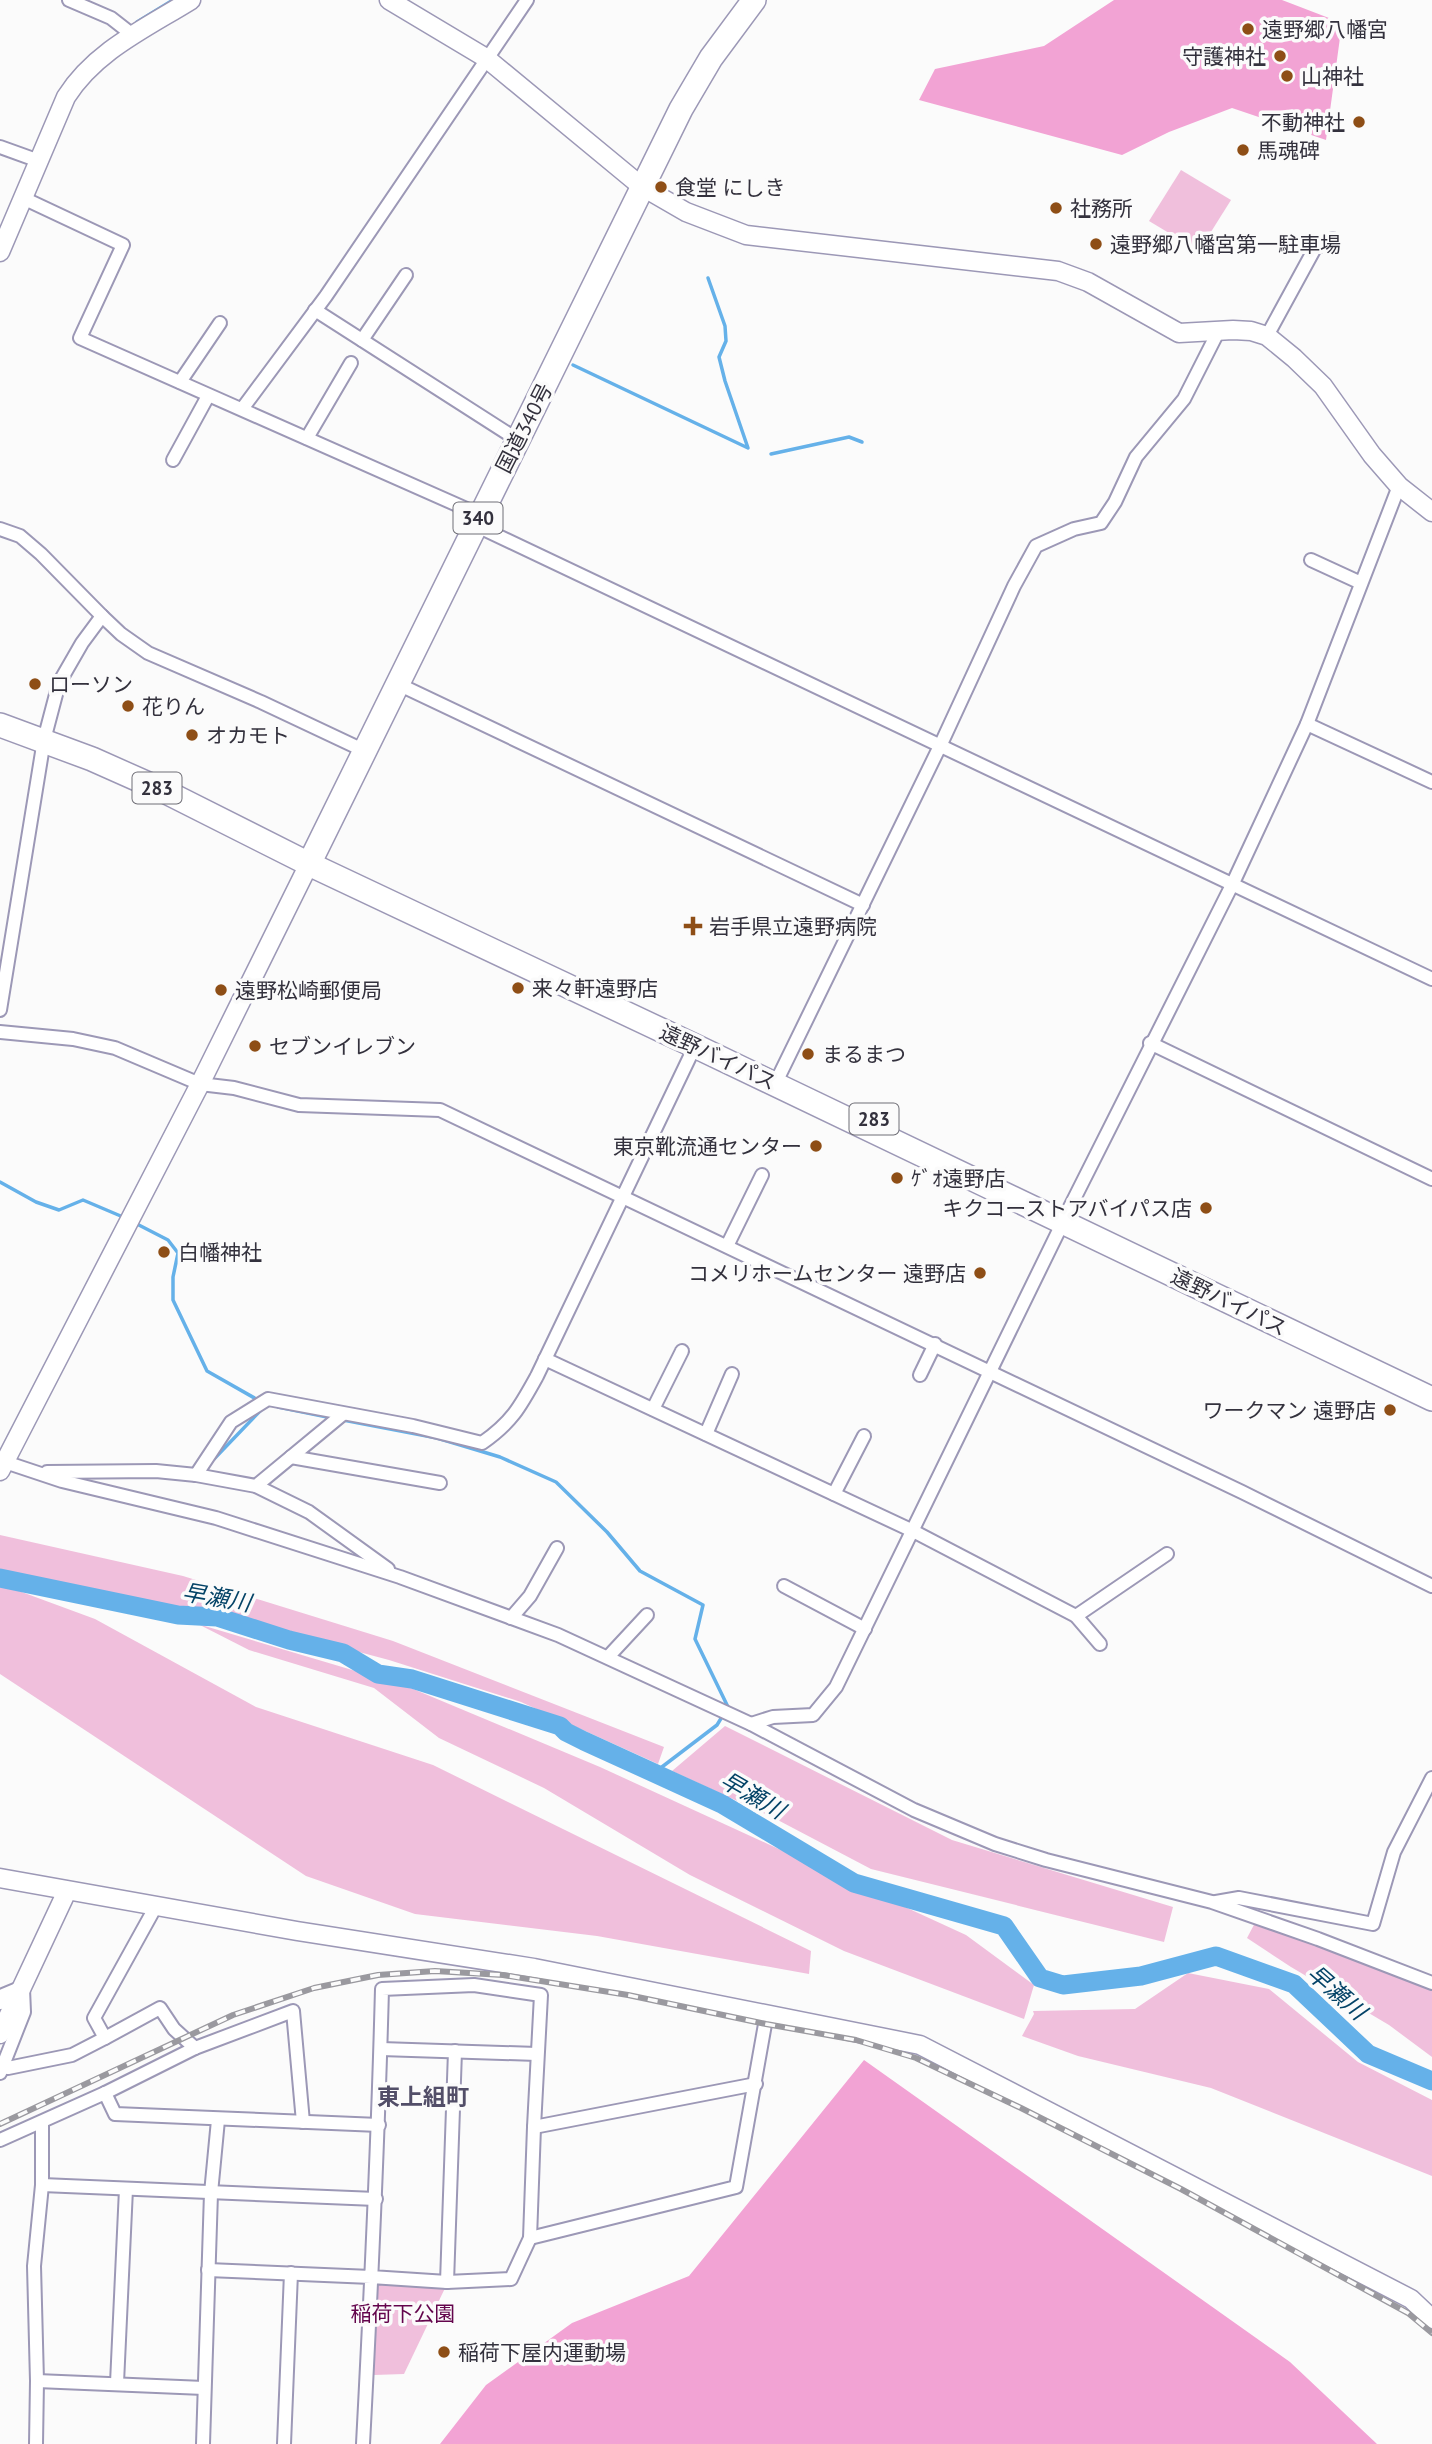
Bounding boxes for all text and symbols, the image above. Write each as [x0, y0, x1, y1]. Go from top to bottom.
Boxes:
place label: 遠野郷八幡宮 [1262, 16, 1388, 43]
marker: 遠野郷八幡宮 [1240, 21, 1256, 37]
place label: 守護神社 [1182, 43, 1266, 70]
marker: 守護神社 [1272, 48, 1288, 64]
place label: 山神社 [1301, 63, 1364, 90]
marker: 山神社 [1279, 68, 1295, 84]
place label: 不動神社 [1261, 109, 1345, 136]
marker: 不動神社 [1351, 114, 1367, 130]
place label: 馬魂碑 [1257, 137, 1320, 164]
marker: 馬魂碑 [1235, 142, 1251, 158]
place label: 食堂 にしき [675, 174, 786, 201]
marker: 食堂 にしき [653, 179, 669, 195]
place label: 社務所 [1070, 195, 1133, 222]
marker: 社務所 [1048, 200, 1064, 216]
place label: 遠野郷八幡宮第一駐車場 [1110, 231, 1341, 258]
marker: 遠野郷八幡宮第一駐車場 [1088, 236, 1104, 252]
street label: 国道340号 [490, 379, 558, 477]
road number: 340 [454, 503, 503, 534]
place label: ローソン [49, 671, 133, 698]
marker: ローソン [27, 676, 43, 692]
place label: 花りん [142, 693, 205, 720]
marker: 花りん [120, 698, 136, 714]
place label: オカモト [206, 722, 290, 749]
marker: オカモト [184, 727, 200, 743]
road number: 283 [132, 772, 182, 804]
place label: 岩手県立遠野病院 [709, 913, 877, 940]
marker: 岩手県立遠野病院 [683, 916, 703, 936]
place label: 来々軒遠野店 [532, 975, 658, 1002]
place label: 遠野松崎郵便局 [235, 977, 382, 1004]
marker: 来々軒遠野店 [510, 980, 526, 996]
marker: 遠野松崎郵便局 [213, 982, 229, 998]
street label: 遠野バイパス [655, 1018, 781, 1096]
place label: セブンイレブン [269, 1033, 416, 1060]
marker: セブンイレブン [247, 1038, 263, 1054]
place label: まるまつ [822, 1041, 906, 1068]
marker: まるまつ [800, 1046, 816, 1062]
road number: 283 [850, 1104, 898, 1134]
place label: 東京靴流通センター [613, 1133, 802, 1160]
marker: 東京靴流通センター [808, 1138, 824, 1154]
place label: ｹﾞｵ遠野店 [911, 1165, 1006, 1192]
marker: ｹﾞｵ遠野店 [889, 1170, 905, 1186]
place label: キクコーストアバイパス店 [942, 1195, 1192, 1222]
marker: キクコーストアバイパス店 [1198, 1200, 1214, 1216]
place label: 白幡神社 [178, 1239, 262, 1266]
marker: 白幡神社 [156, 1244, 172, 1260]
place label: コメリホームセンター 遠野店 [688, 1260, 966, 1287]
street label: 遠野バイパス [1167, 1262, 1291, 1342]
marker: コメリホームセンター 遠野店 [972, 1265, 988, 1281]
place label: ワークマン 遠野店 [1202, 1397, 1376, 1424]
marker: ワークマン 遠野店 [1382, 1402, 1398, 1418]
water label: 早瀬川 [181, 1577, 256, 1618]
water label: 早瀬川 [716, 1765, 793, 1826]
water label: 早瀬川 [1301, 1958, 1375, 2028]
district label: 東上組町 [377, 2082, 469, 2111]
park label: 稲荷下公園 [351, 2300, 456, 2327]
place label: 稲荷下屋内運動場 [458, 2339, 626, 2366]
marker: 稲荷下屋内運動場 [436, 2344, 452, 2360]

